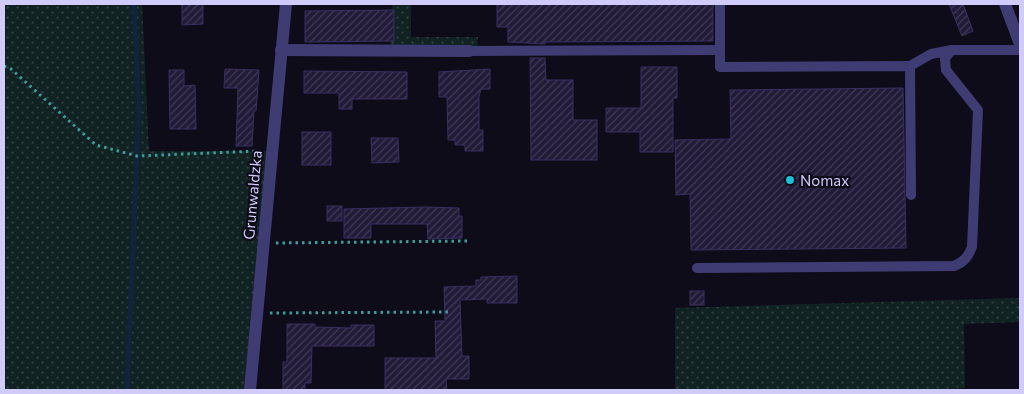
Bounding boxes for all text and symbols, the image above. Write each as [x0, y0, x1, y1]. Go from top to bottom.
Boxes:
street label: Grunwaldzka [239, 150, 265, 240]
place label: Nomax [800, 171, 849, 189]
marker: Nomax [784, 174, 796, 186]

